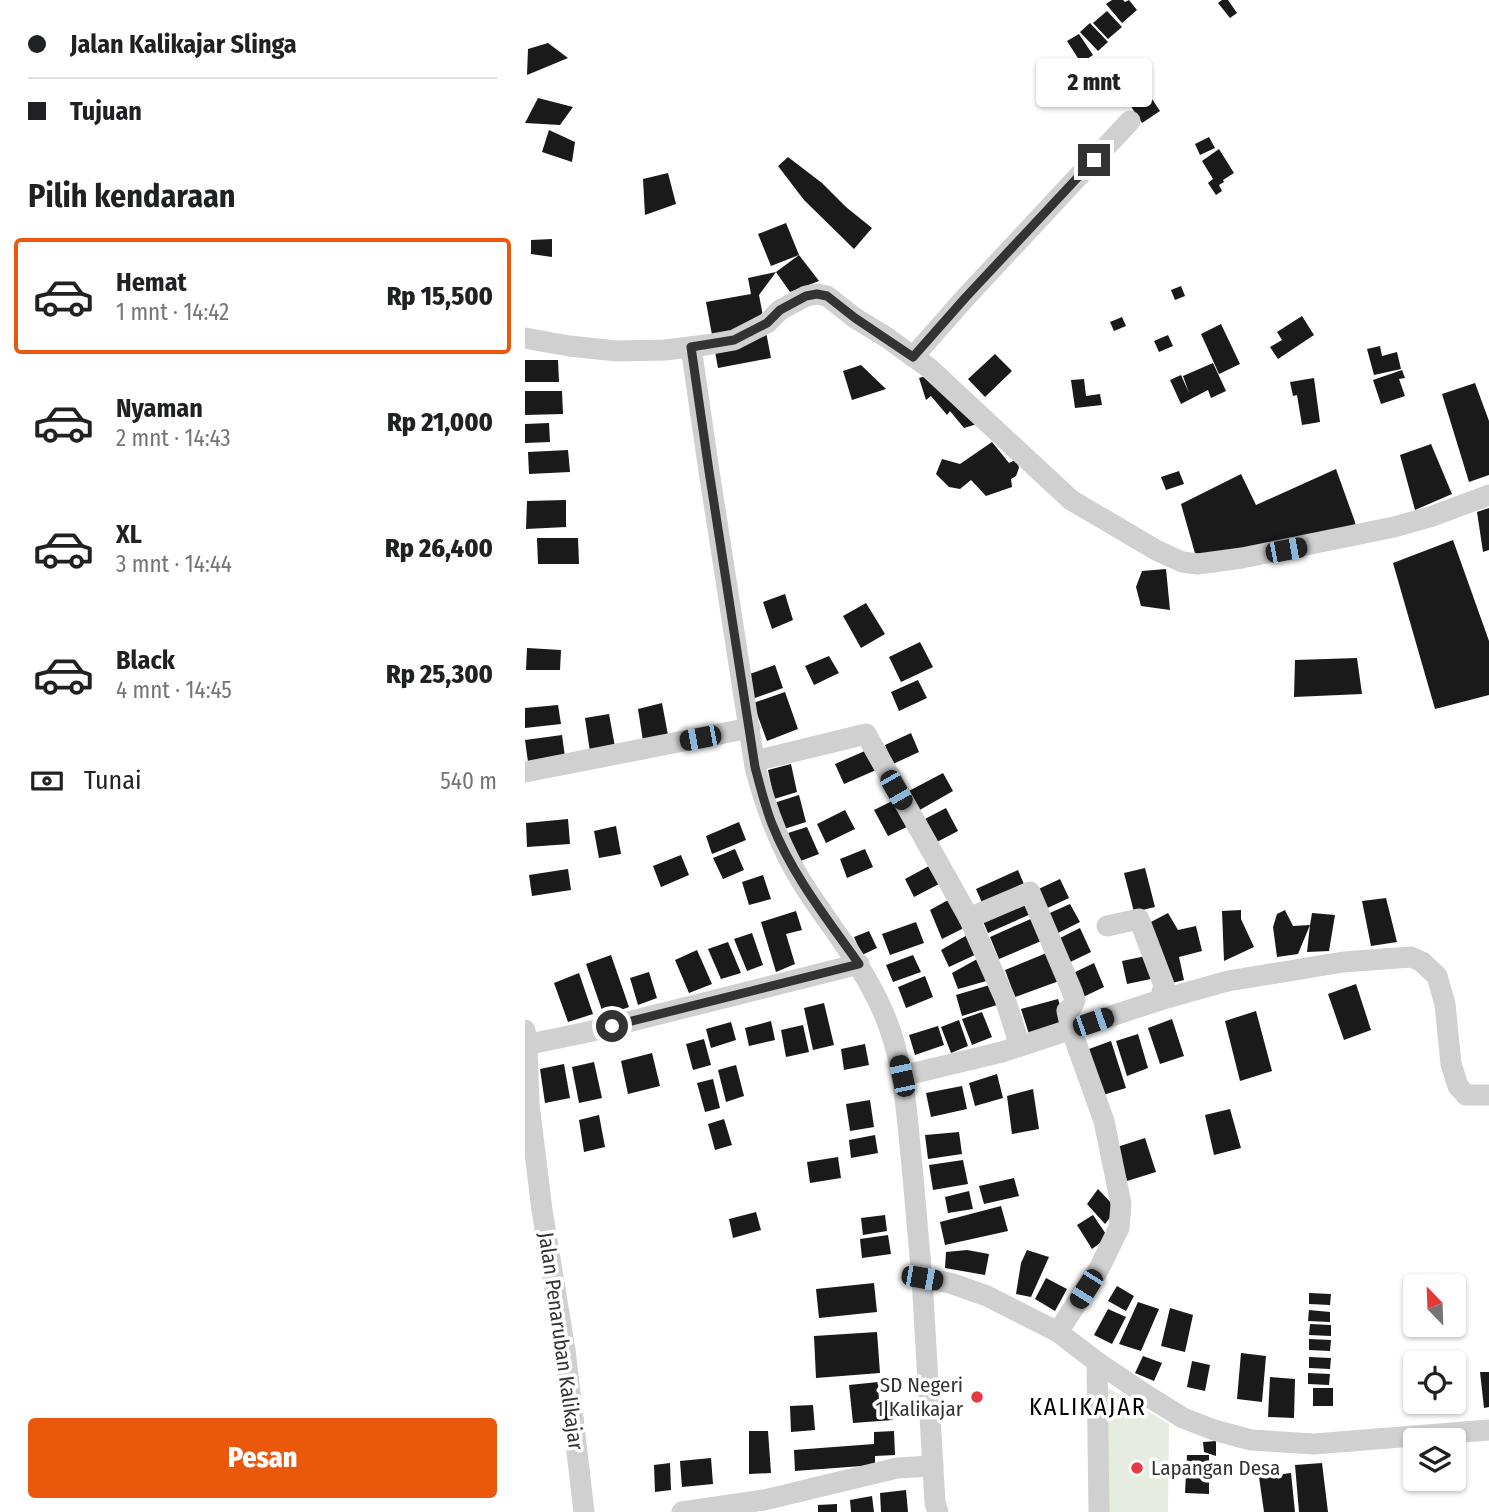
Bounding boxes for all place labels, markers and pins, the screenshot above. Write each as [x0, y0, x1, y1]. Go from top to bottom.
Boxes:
place label: SD Negeri 1 Kalikajar [876, 1372, 964, 1422]
marker: SD Negeri 1 Kalikajar [969, 1389, 985, 1405]
place label: Lapangan Desa [1151, 1455, 1280, 1481]
marker: Lapangan Desa [1129, 1460, 1145, 1476]

